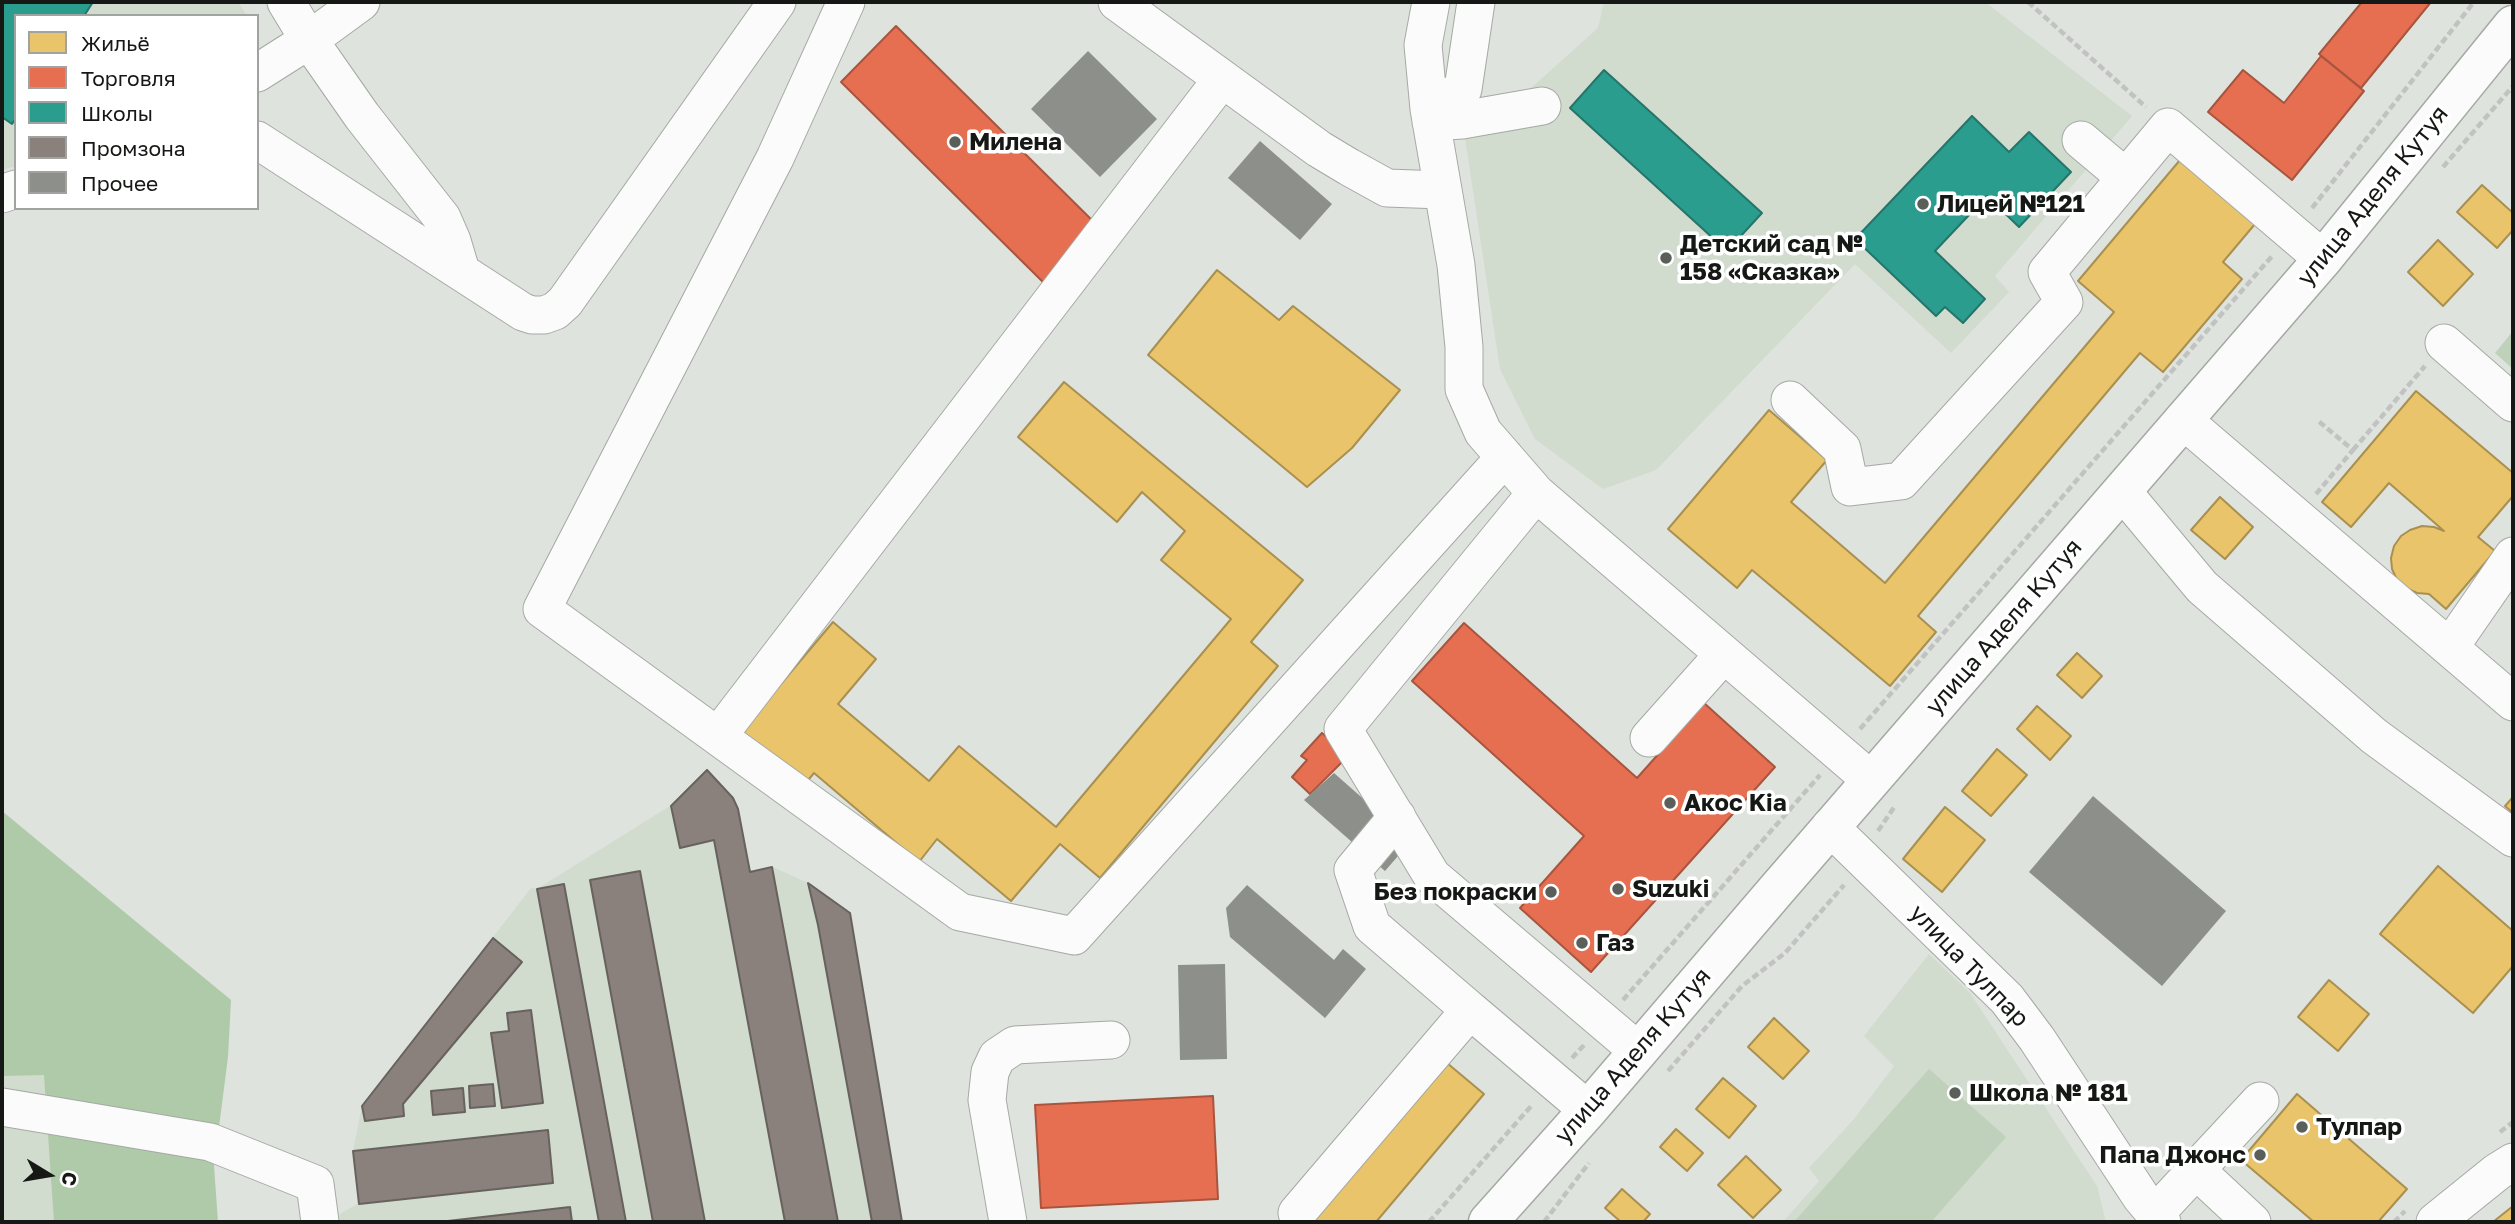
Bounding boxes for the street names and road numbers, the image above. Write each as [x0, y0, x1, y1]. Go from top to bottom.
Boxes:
street label: улица Аделя Кутуя [2292, 100, 2454, 292]
street label: улица Аделя Кутуя [1920, 533, 2088, 721]
street label: улица Тулпар [1903, 899, 2035, 1033]
street label: улица Аделя Кутуя [1549, 962, 1717, 1150]

